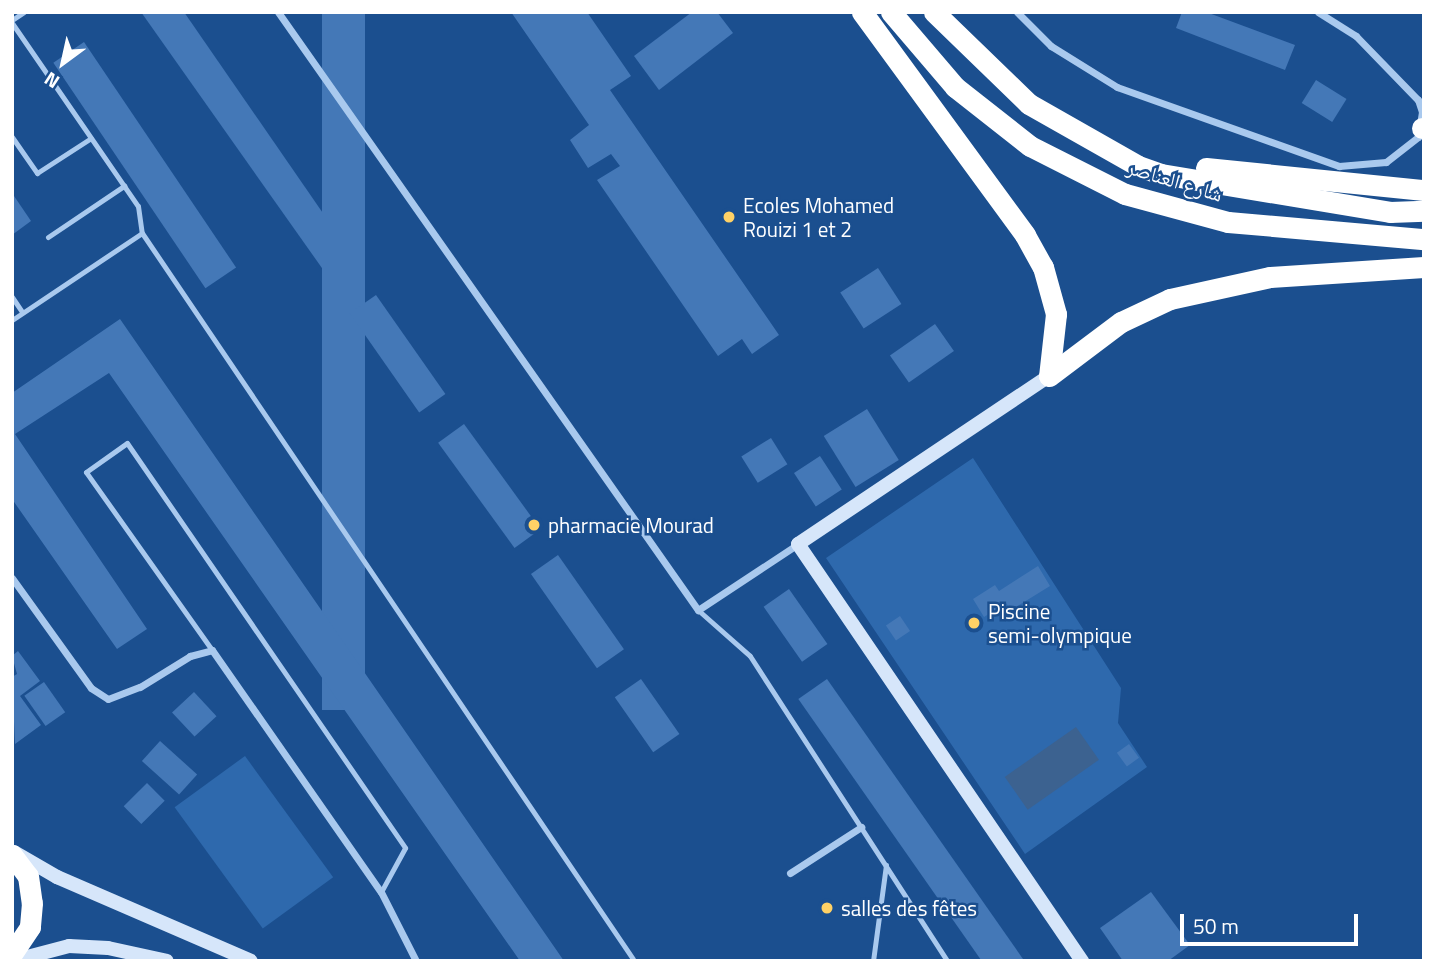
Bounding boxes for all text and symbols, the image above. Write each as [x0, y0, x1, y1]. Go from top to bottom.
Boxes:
north arrow [28, 28, 98, 98]
text: N [38, 65, 65, 97]
street label: شارع العناصر [1124, 153, 1226, 207]
place label: Ecoles Mohamed Rouizi 1 et 2 [743, 192, 894, 242]
marker: Ecoles Mohamed Rouizi 1 et 2 [721, 209, 737, 225]
place label: pharmacie Mourad [548, 512, 714, 538]
marker: pharmacie Mourad [526, 517, 542, 533]
place label: Piscine semi-olympique [988, 598, 1132, 648]
marker: Piscine semi-olympique [966, 615, 982, 631]
place label: salles des fêtes [841, 895, 977, 921]
marker: salles des fêtes [819, 900, 835, 916]
scale bar [1184, 900, 1362, 944]
text: 50 m [1193, 910, 1239, 942]

